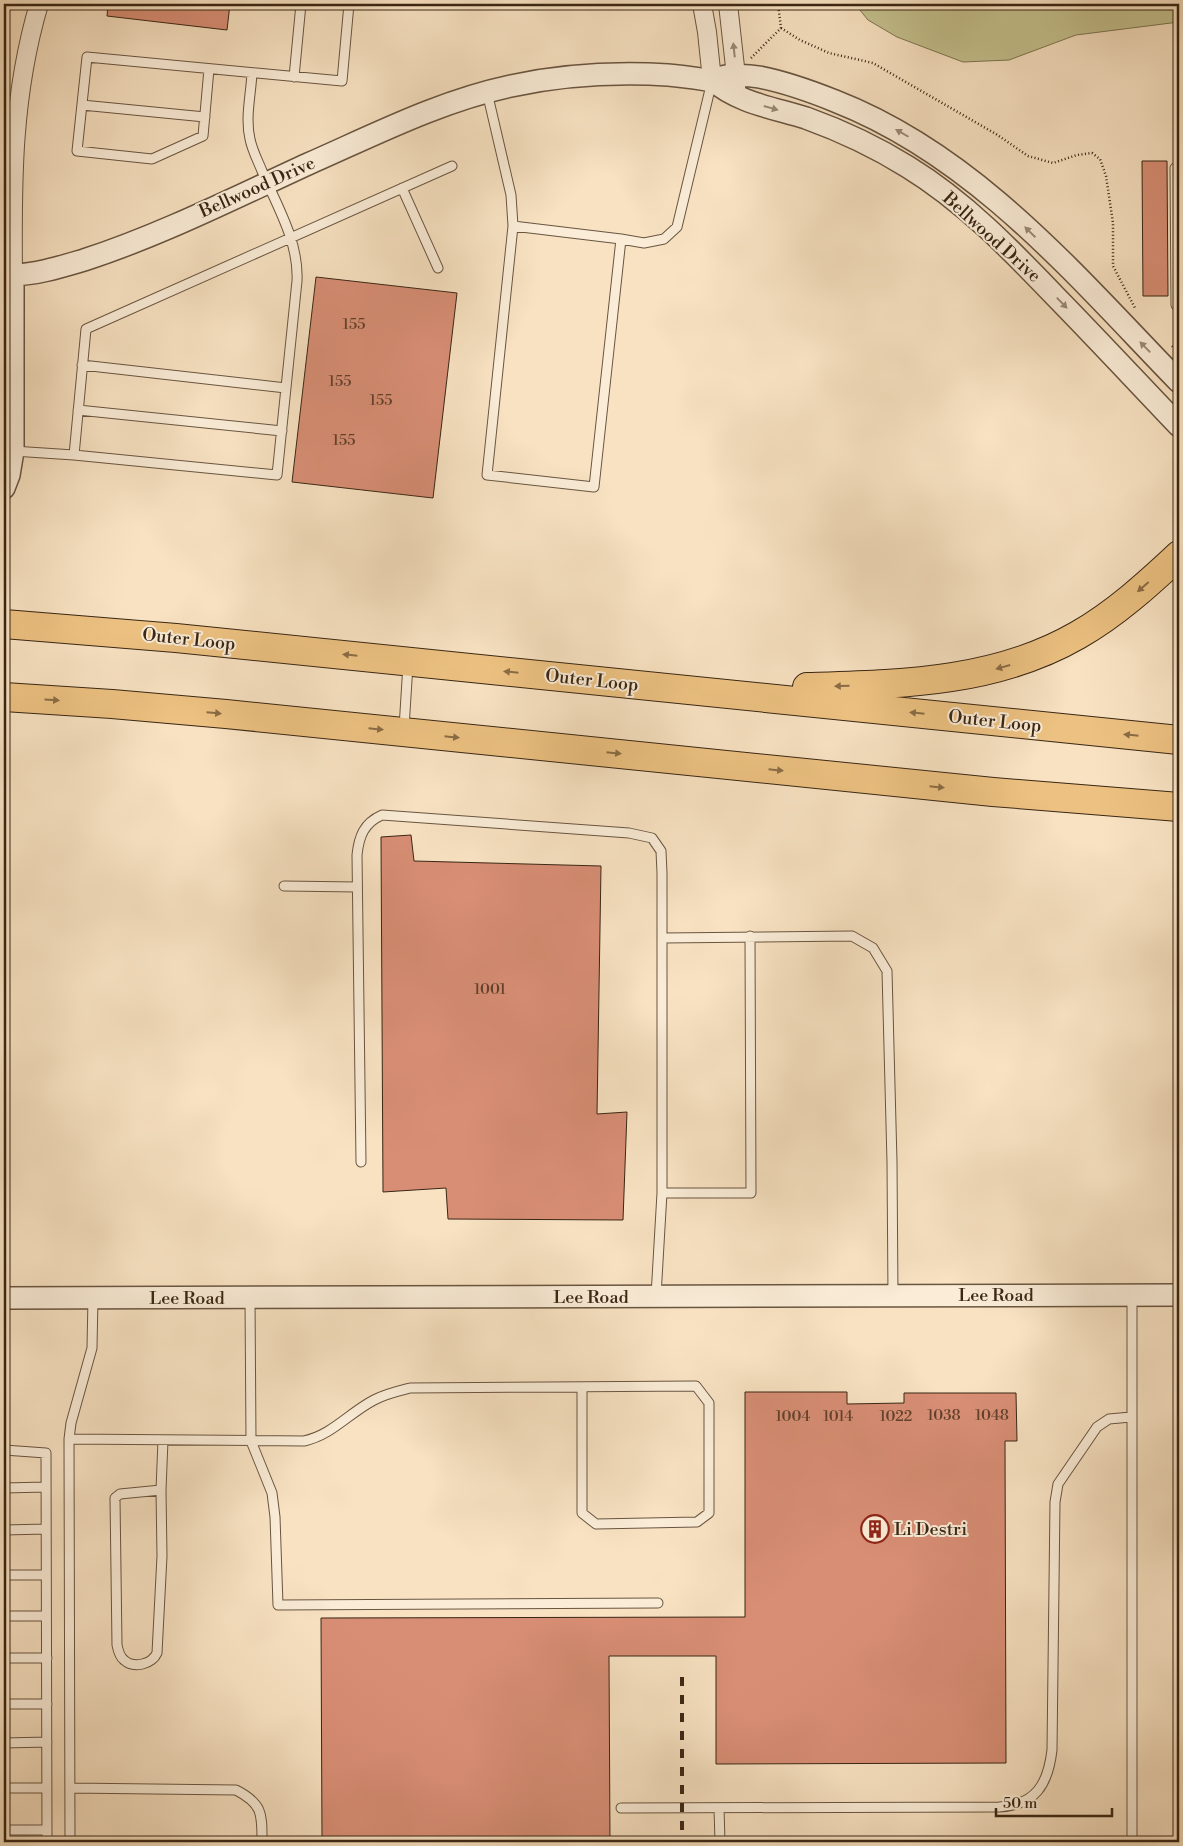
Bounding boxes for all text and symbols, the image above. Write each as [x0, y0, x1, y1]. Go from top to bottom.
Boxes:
one-way arrow [729, 41, 737, 57]
one-way arrow [764, 104, 779, 112]
one-way arrow [896, 129, 909, 138]
street label: Bellwood Drive [195, 152, 319, 224]
street label: Bellwood Drive [937, 186, 1046, 288]
one-way arrow [1025, 226, 1037, 238]
one-way arrow [1056, 296, 1068, 308]
house number: 155 [343, 315, 366, 334]
one-way arrow [1139, 341, 1151, 353]
house number: 155 [329, 372, 352, 391]
house number: 155 [370, 391, 393, 410]
house number: 155 [333, 431, 356, 450]
one-way arrow [1137, 581, 1149, 592]
street label: Outer Loop [141, 623, 237, 656]
one-way arrow [341, 651, 357, 659]
one-way arrow [995, 663, 1010, 671]
street label: Outer Loop [544, 664, 640, 697]
one-way arrow [503, 668, 519, 676]
one-way arrow [834, 682, 850, 690]
one-way arrow [45, 696, 61, 704]
street label: Outer Loop [947, 705, 1043, 738]
one-way arrow [207, 709, 223, 717]
one-way arrow [909, 709, 925, 717]
one-way arrow [368, 725, 384, 733]
one-way arrow [1122, 731, 1138, 739]
one-way arrow [445, 733, 461, 741]
one-way arrow [606, 750, 622, 758]
one-way arrow [768, 766, 784, 774]
one-way arrow [930, 783, 946, 791]
house number: 1001 [474, 980, 506, 999]
street label: Lee Road [958, 1284, 1035, 1307]
street label: Lee Road [553, 1286, 630, 1309]
street label: Lee Road [149, 1287, 226, 1310]
house number: 1038 [927, 1406, 961, 1425]
house number: 1048 [975, 1406, 1009, 1425]
house number: 1004 [776, 1407, 810, 1426]
house number: 1014 [823, 1407, 853, 1426]
house number: 1022 [880, 1407, 912, 1426]
building icon: Li Destri [860, 1514, 890, 1544]
place label: Li Destri [894, 1518, 967, 1541]
scale bar [996, 1786, 1112, 1818]
text: 50 m [1003, 1794, 1037, 1813]

